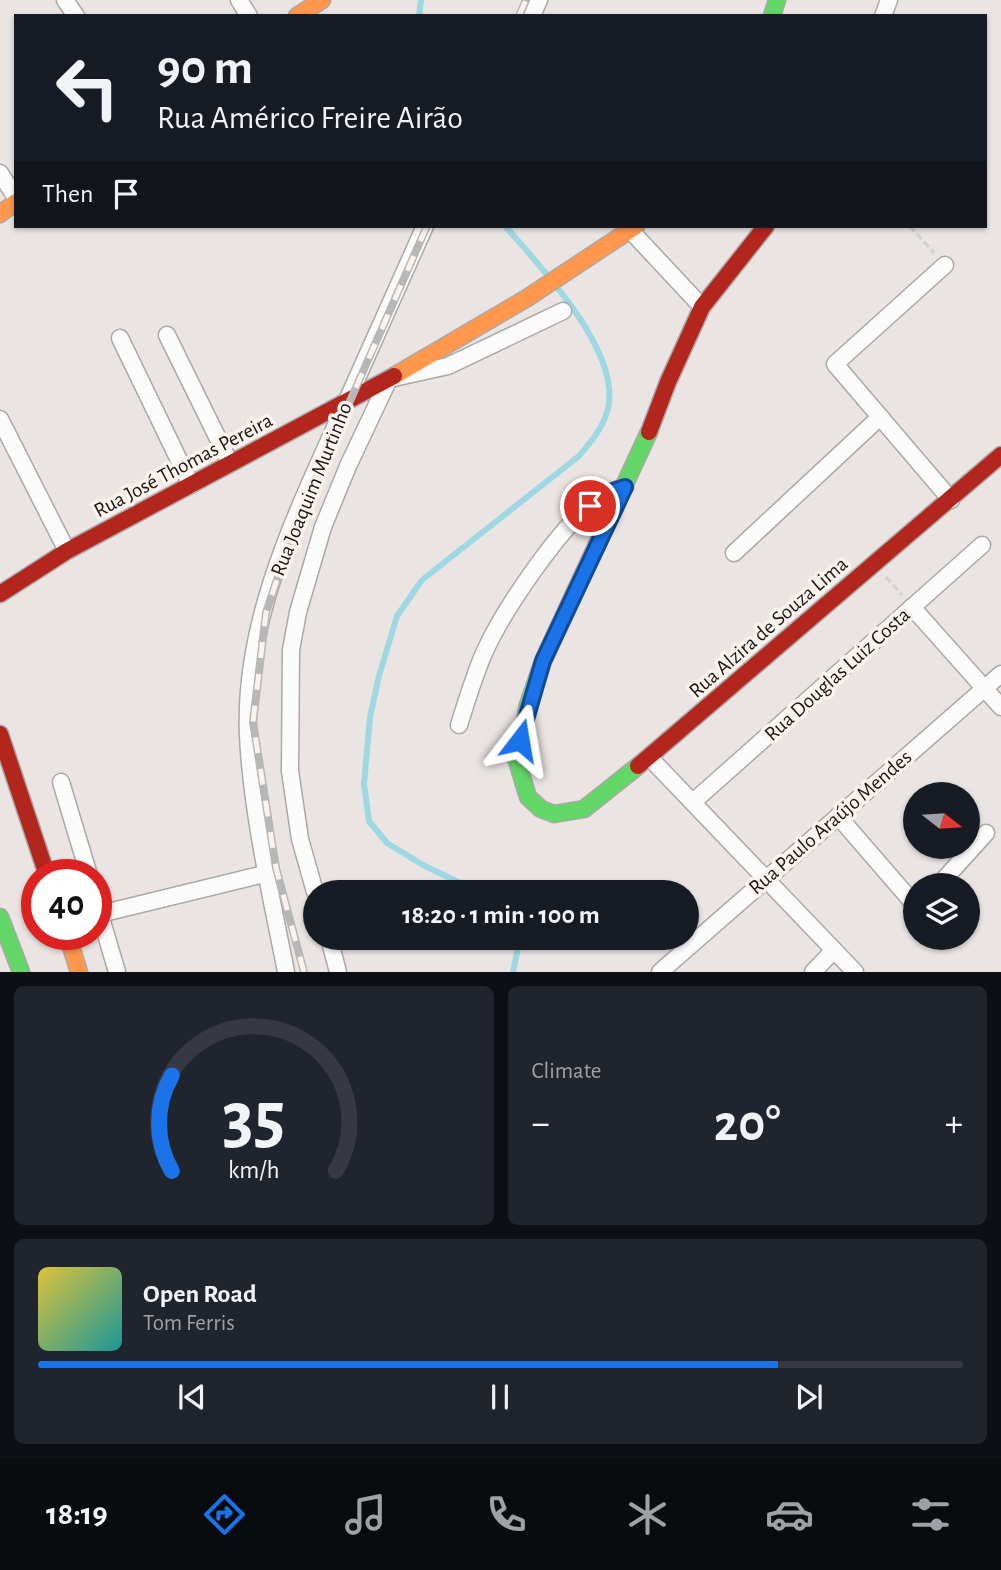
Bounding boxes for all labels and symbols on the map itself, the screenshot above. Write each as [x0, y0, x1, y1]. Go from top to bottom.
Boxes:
street label: Rua Joaquim Murtinho [267, 399, 356, 579]
street label: Rua José Thomas Pereira [91, 409, 276, 521]
pin [560, 476, 620, 536]
street label: Rua Alzira de Souza Lima [685, 553, 852, 702]
street label: Rua Douglas Luiz Costa [761, 604, 914, 745]
position arrow [483, 703, 557, 777]
street label: Rua Paulo Araújo Mendes [745, 746, 916, 899]
north arrow [903, 782, 980, 859]
speed limit sign: 40 [21, 859, 112, 950]

